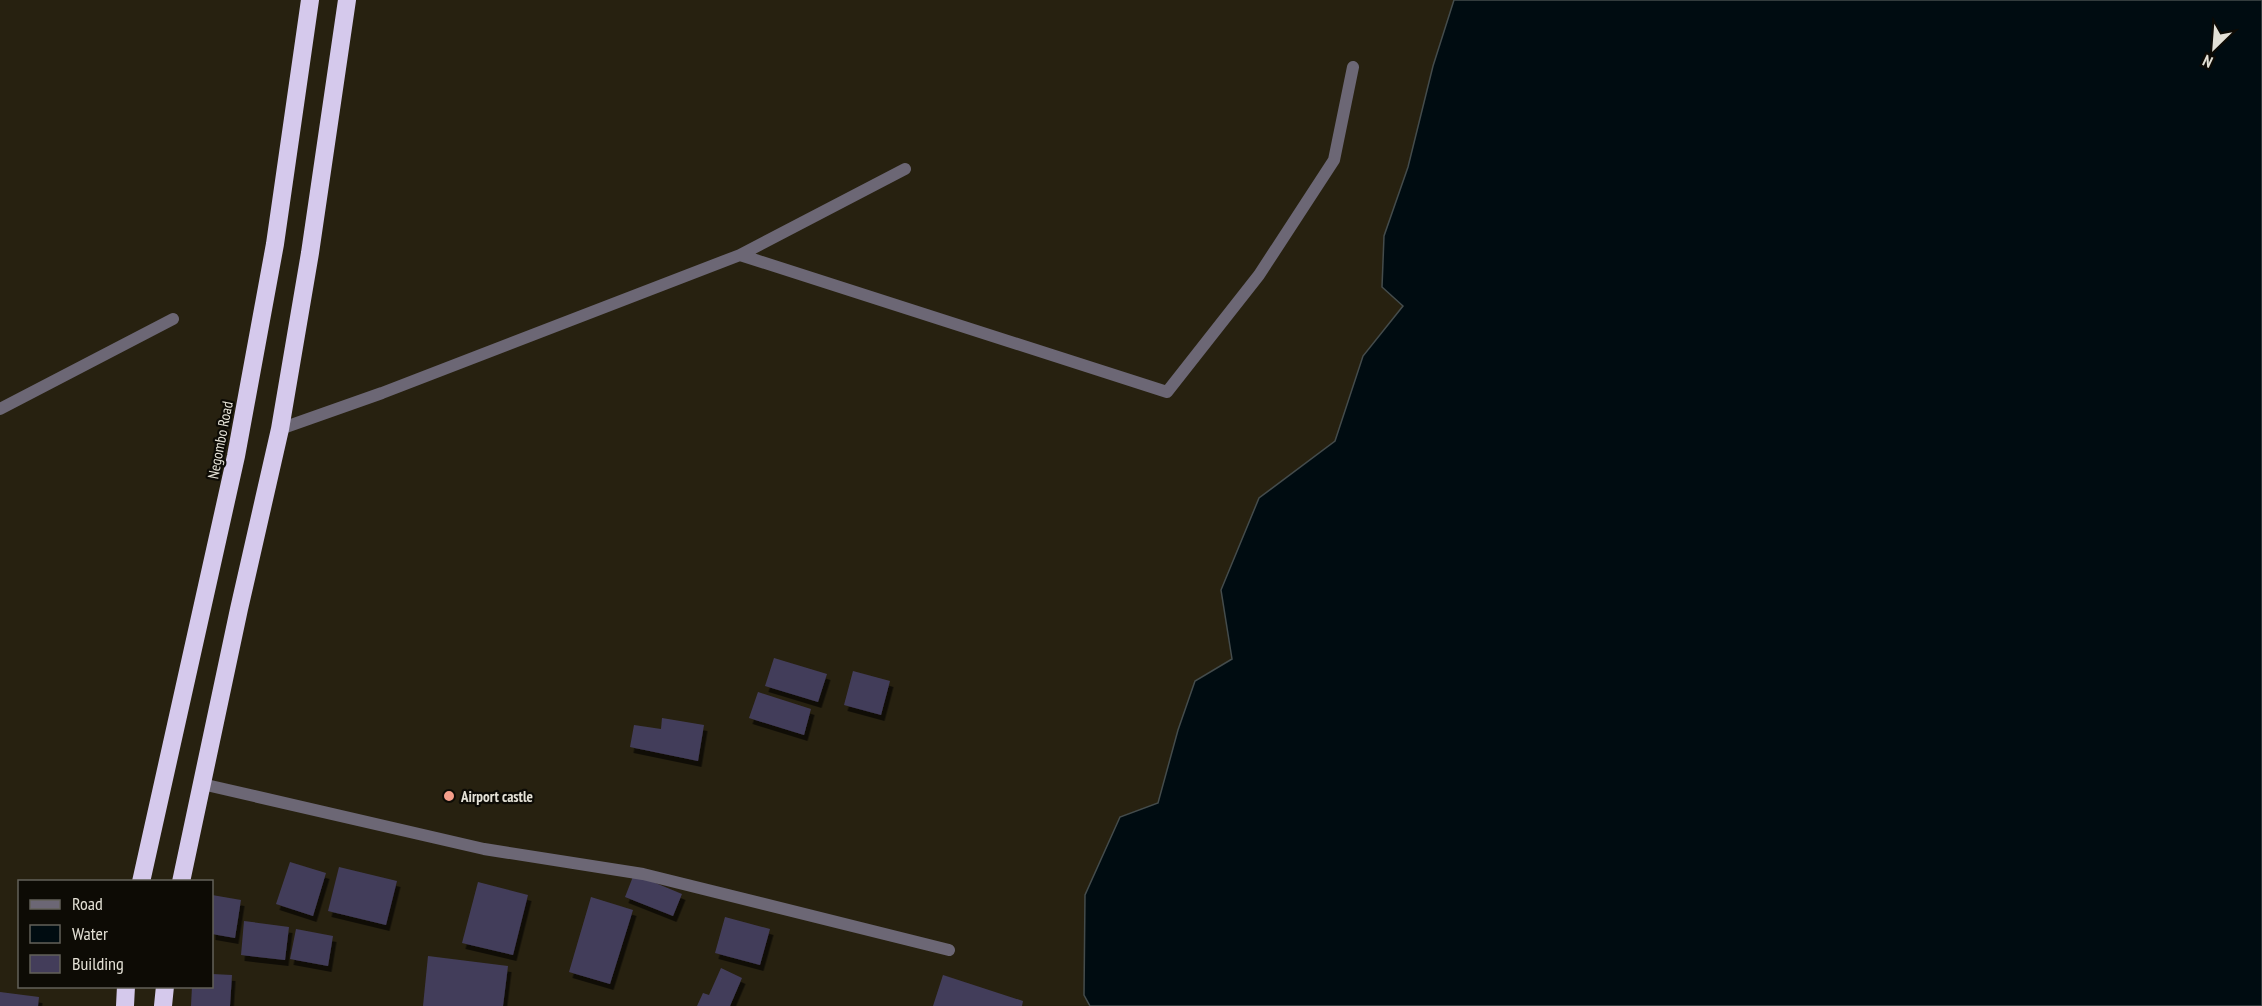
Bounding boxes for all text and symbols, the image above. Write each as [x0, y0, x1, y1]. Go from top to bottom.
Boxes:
north arrow [2184, 18, 2244, 78]
text: N [2200, 51, 2216, 72]
street label: Negombo Road [203, 400, 237, 480]
place label: Airport castle [460, 787, 533, 806]
marker: Airport castle [442, 789, 456, 803]
legend [18, 880, 213, 988]
text: Road [72, 892, 103, 915]
text: Water [72, 922, 108, 945]
text: Building [72, 952, 124, 975]

